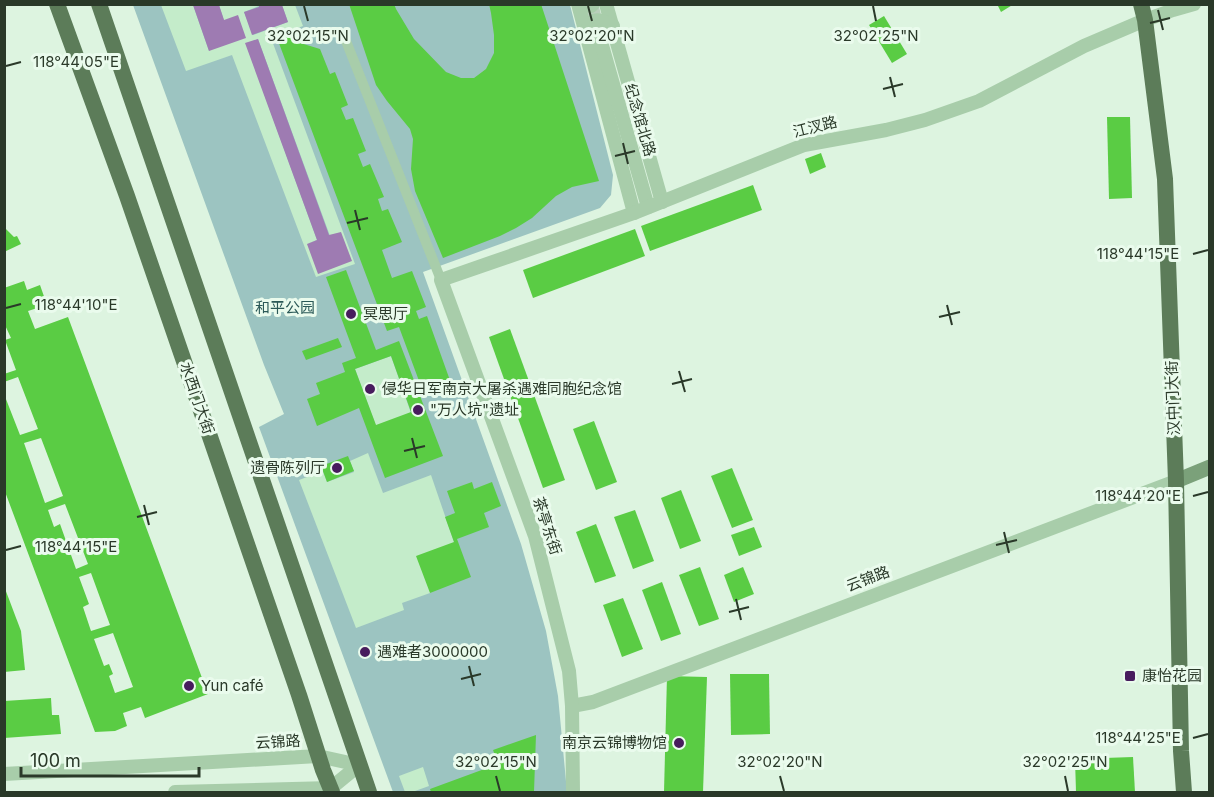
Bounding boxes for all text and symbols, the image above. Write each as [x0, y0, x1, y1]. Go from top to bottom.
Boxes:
text: 32°02'15"N [267, 26, 349, 45]
text: 32°02'20"N [549, 26, 635, 45]
text: 32°02'25"N [834, 26, 918, 45]
text: 118°44'05"E [33, 52, 119, 71]
street label: 纪念馆北路 [621, 81, 660, 159]
street label: 江汊路 [791, 112, 839, 141]
text: 118°44'15"E [1097, 244, 1179, 263]
text: 118°44'10"E [35, 295, 117, 314]
park label: 和平公园 [255, 298, 315, 317]
place label: 冥思厅 [363, 304, 408, 323]
marker: 冥思厅 [344, 307, 358, 321]
street label: 水西门大街 [176, 359, 219, 436]
street label: 汉中门大街 [1162, 360, 1183, 436]
place label: 侵华日军南京大屠杀遇难同胞纪念馆 [382, 379, 622, 398]
marker: 侵华日军南京大屠杀遇难同胞纪念馆 [363, 382, 377, 396]
place label: "万人坑"遗址 [430, 400, 519, 419]
marker: "万人坑"遗址 [411, 403, 425, 417]
place label: 遗骨陈列厅 [250, 458, 325, 477]
marker: 遗骨陈列厅 [330, 461, 344, 475]
text: 118°44'20"E [1095, 486, 1181, 505]
street label: 茶亭东街 [529, 494, 566, 557]
text: 118°44'15"E [35, 537, 117, 556]
street label: 云锦路 [843, 562, 892, 595]
place label: 遇难者3000000 [377, 642, 488, 661]
marker: 遇难者3000000 [358, 645, 372, 659]
place label: 康怡花园 [1142, 666, 1202, 685]
marker: 康怡花园 [1123, 669, 1137, 683]
place label: Yun café [201, 676, 264, 695]
marker: Yun café [182, 679, 196, 693]
text: 118°44'25"E [1095, 728, 1181, 747]
street label: 云锦路 [255, 731, 301, 752]
place label: 南京云锦博物馆 [562, 733, 667, 752]
marker: 南京云锦博物馆 [672, 736, 686, 750]
scale bar [21, 740, 200, 778]
text: 100 m [30, 750, 81, 771]
text: 32°02'15"N [455, 752, 537, 771]
text: 32°02'20"N [737, 752, 823, 771]
text: 32°02'25"N [1023, 752, 1107, 771]

